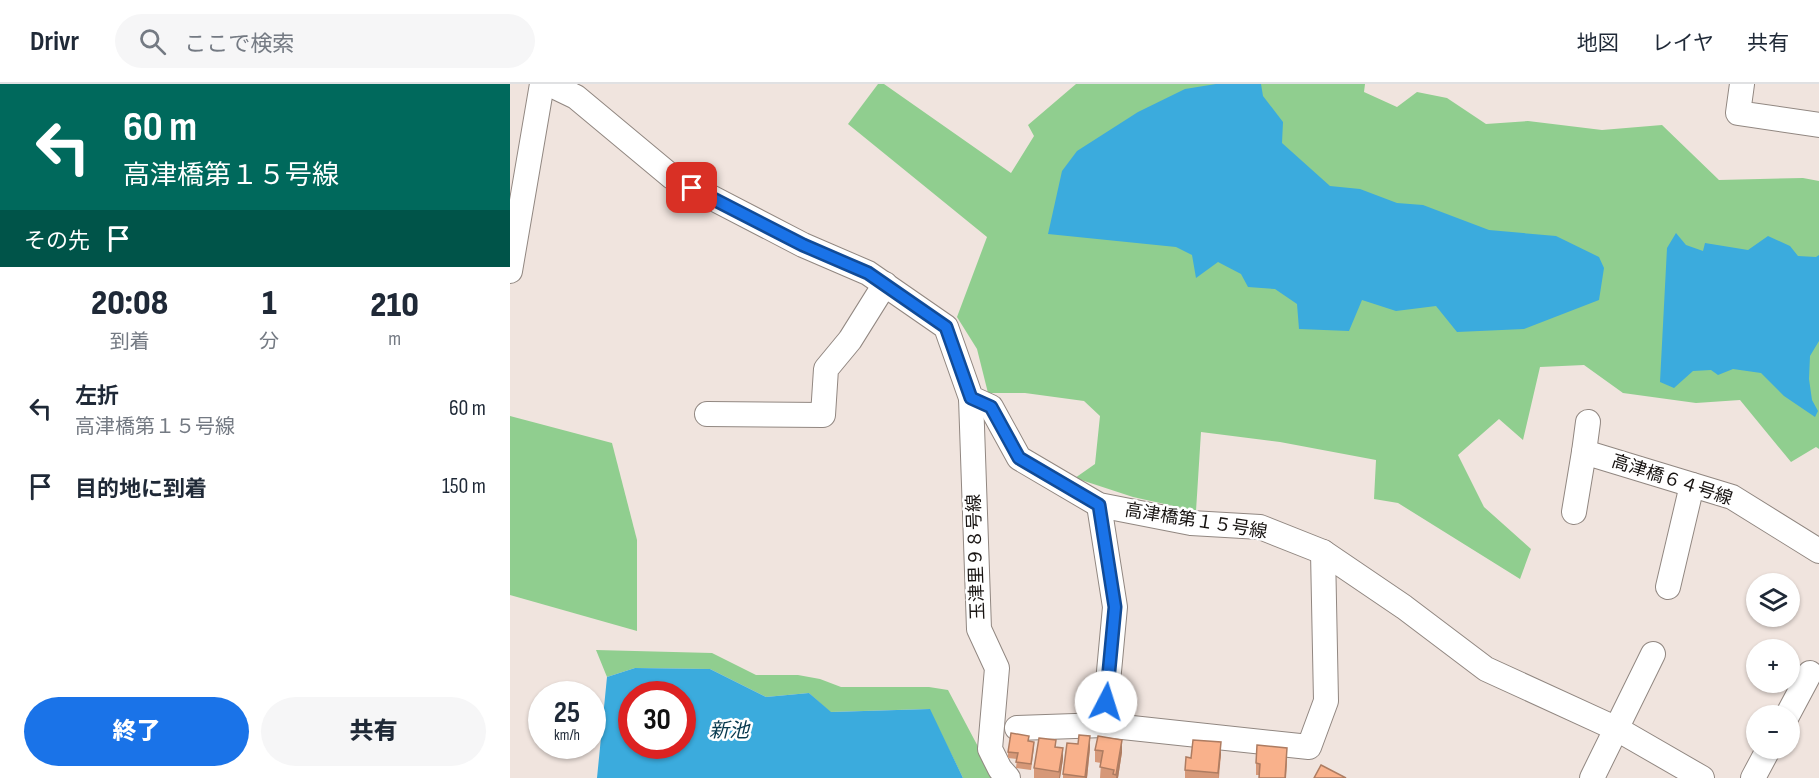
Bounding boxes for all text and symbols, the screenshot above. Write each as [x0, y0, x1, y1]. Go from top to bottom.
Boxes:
search box [115, 14, 535, 68]
text: Drivr [30, 25, 79, 58]
icon: search [136, 25, 169, 58]
text: ここで検索 [184, 31, 294, 58]
text: 地図 [1577, 31, 1619, 56]
text: レイヤ [1652, 31, 1714, 56]
text: 共有 [1747, 31, 1789, 56]
text: 60 m [123, 102, 197, 153]
icon: left [24, 108, 102, 186]
text: 高津橋第１５号線 [123, 160, 339, 192]
pin [666, 162, 717, 213]
icon: arrive [675, 171, 708, 204]
icon: arrive [102, 222, 135, 255]
text: その先 [24, 228, 90, 255]
text: 20:08 [91, 282, 168, 325]
text: 1 [262, 282, 277, 325]
text: 210 [370, 284, 419, 327]
text: m [388, 327, 401, 351]
text: 到着 [110, 330, 150, 354]
text: 分 [259, 330, 279, 354]
text: 左折 [75, 383, 119, 410]
icon: left [24, 392, 57, 425]
text: 60 m [449, 395, 486, 422]
text: 高津橋第１５号線 [75, 415, 235, 439]
street label: 高津橋６４号線 [1609, 451, 1735, 509]
icon: arrive [24, 470, 57, 503]
text: 150 m [442, 473, 486, 500]
text: 目的地に到着 [75, 476, 207, 503]
street label: 玉津里９８号線 [963, 494, 989, 620]
street label: 高津橋第１５号線 [1123, 499, 1269, 543]
map controls [1746, 573, 1800, 759]
button: layers [1746, 573, 1800, 627]
button: + [1746, 639, 1800, 693]
position arrow [1074, 670, 1138, 734]
speed limit sign: 30 [618, 681, 696, 759]
text: 25 [554, 695, 580, 731]
button: 終了 [24, 697, 249, 766]
button: 共有 [261, 697, 486, 766]
button: − [1746, 705, 1800, 759]
water label: 新池 [709, 719, 751, 743]
text: km/h [554, 726, 580, 745]

